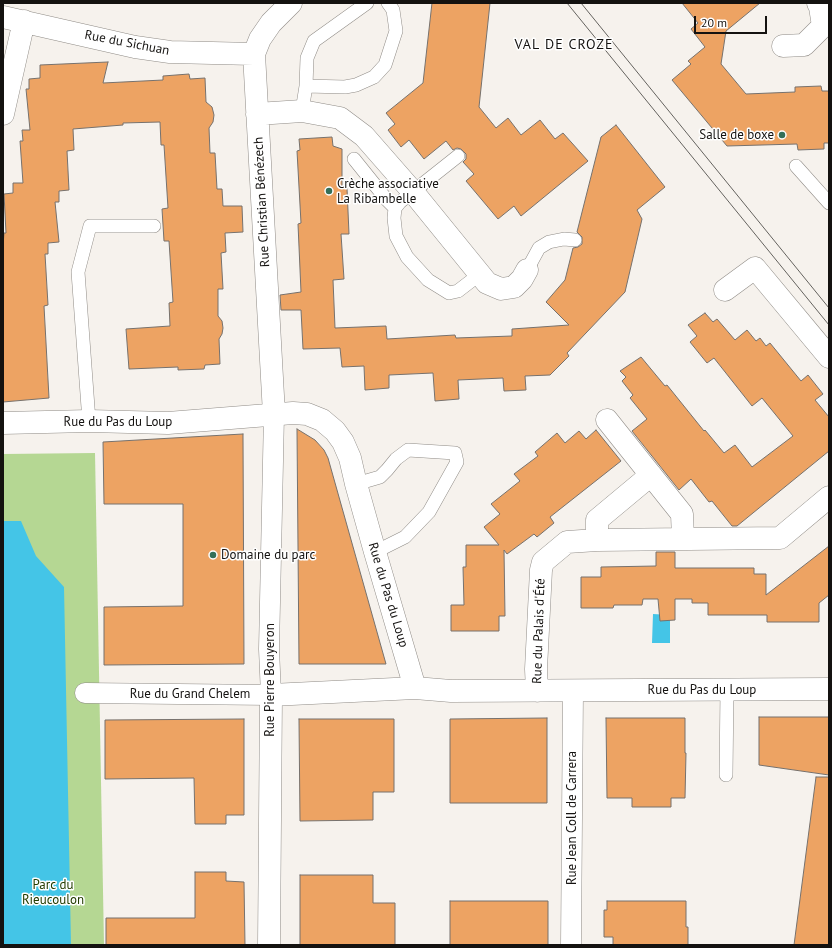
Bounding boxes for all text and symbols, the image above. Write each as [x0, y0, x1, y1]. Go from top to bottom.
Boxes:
scale bar [696, 8, 769, 34]
text: 20 m [701, 15, 727, 30]
street label: Rue du Sichuan [83, 27, 171, 59]
district label: VAL DE CROZE [515, 37, 613, 53]
place label: Salle de boxe [699, 127, 774, 143]
marker: Salle de boxe [777, 130, 787, 140]
street label: Rue Christian Bénézech [251, 137, 273, 267]
place label: Crèche associative La Ribambelle [337, 176, 439, 207]
marker: Crèche associative La Ribambelle [324, 186, 334, 196]
street label: Rue du Pas du Loup [64, 414, 172, 430]
street label: Rue du Pas du Loup [365, 541, 411, 649]
place label: Domaine du parc [221, 547, 315, 563]
marker: Domaine du parc [208, 550, 218, 560]
street label: Rue du Palais d'Été [529, 578, 549, 684]
street label: Rue Pierre Bouyeron [262, 623, 278, 737]
street label: Rue du Pas du Loup [648, 682, 756, 698]
street label: Rue du Grand Chelem [130, 686, 250, 702]
street label: Rue Jean Coll de Carrera [564, 751, 580, 885]
park label: Parc du Rieucoulon [22, 877, 84, 908]

